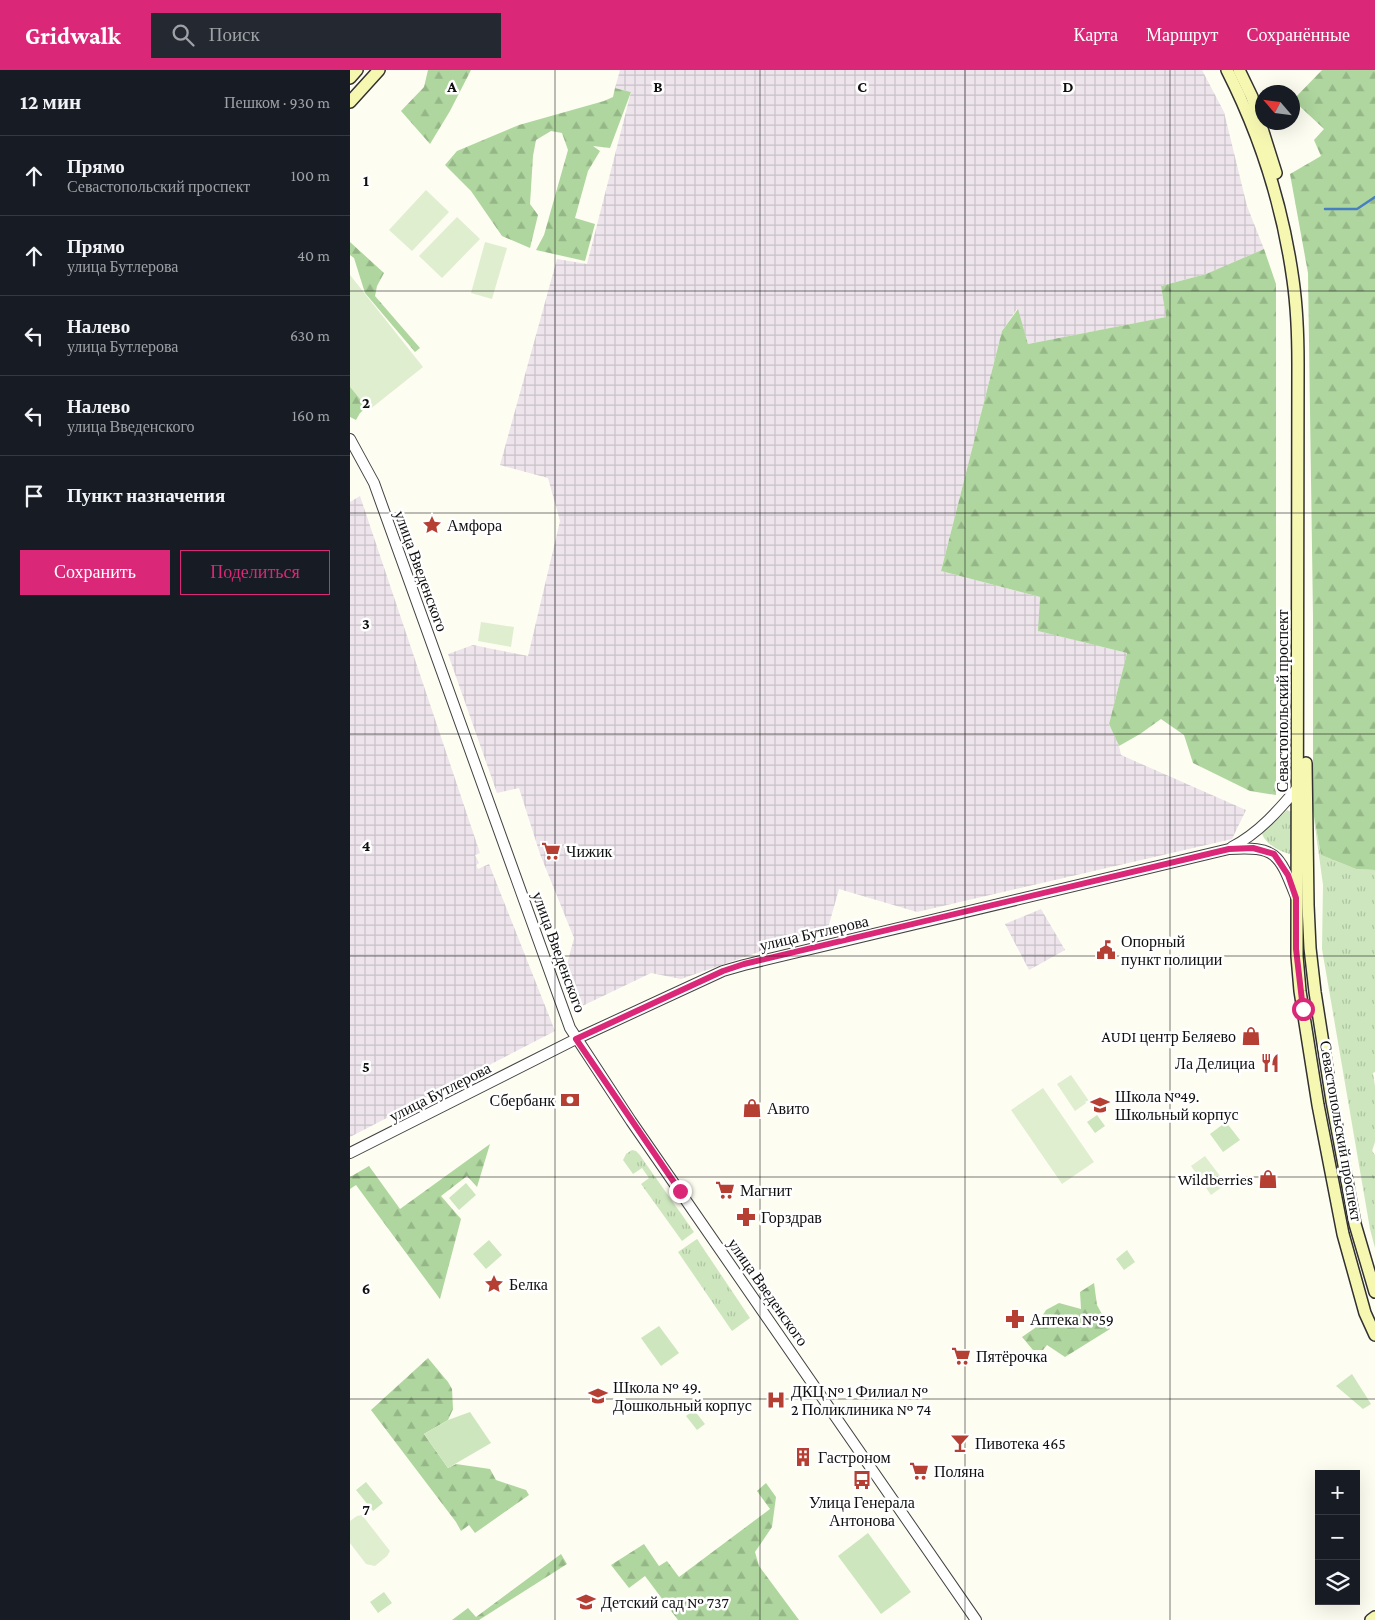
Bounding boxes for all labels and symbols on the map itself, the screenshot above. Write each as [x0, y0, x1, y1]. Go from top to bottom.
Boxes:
text: A [446, 78, 457, 95]
text: B [653, 78, 663, 95]
text: C [857, 78, 867, 95]
text: D [1062, 78, 1074, 95]
north arrow [1255, 85, 1300, 130]
text: 1 [363, 172, 369, 189]
text: 2 [362, 394, 370, 411]
street label: улица Введенского [390, 508, 451, 634]
place icon: Амфора [421, 514, 443, 536]
place label: Амфора [447, 517, 502, 535]
street label: Севастопольский проспект [1274, 609, 1292, 793]
text: 3 [362, 615, 370, 632]
text: 4 [362, 837, 371, 854]
supermarket icon: Чижик [540, 840, 562, 862]
place label: Чижик [566, 843, 613, 860]
street label: улица Введенского [528, 889, 589, 1015]
street label: улица Бутлерова [758, 912, 870, 955]
place label: Опорный пункт полиции [1121, 933, 1223, 969]
public building icon: Опорный пункт полиции [1095, 939, 1117, 961]
route start [1292, 998, 1315, 1021]
shop icon: AUDI центр Беляево [1240, 1025, 1262, 1047]
place label: AUDI центр Беляево [1102, 1028, 1236, 1046]
street label: Севастопольский проспект [1316, 1039, 1365, 1223]
restaurant icon: Ла Делициа [1259, 1052, 1281, 1074]
place label: Ла Делициа [1175, 1055, 1255, 1073]
text: 5 [362, 1058, 370, 1075]
street label: улица Бутлерова [387, 1059, 494, 1126]
place label: Школа №49. Школьный корпус [1115, 1088, 1239, 1124]
bank icon: Сбербанк [559, 1089, 581, 1111]
place label: Сбербанк [490, 1092, 555, 1110]
school or university icon: Школа №49. Школьный корпус [1089, 1094, 1111, 1116]
shop icon: Авито [741, 1097, 763, 1119]
place label: Авито [767, 1100, 809, 1117]
shop icon: Wildberries [1257, 1168, 1279, 1190]
place label: Wildberries [1178, 1171, 1253, 1188]
supermarket icon: Магнит [714, 1179, 736, 1201]
route end [669, 1180, 692, 1203]
place label: Магнит [740, 1182, 792, 1199]
pharmacy icon: Горздрав [735, 1206, 757, 1228]
place label: Горздрав [761, 1209, 822, 1227]
street label: улица Введенского [724, 1235, 812, 1350]
place icon: Белка [483, 1273, 505, 1295]
place label: Белка [509, 1276, 548, 1293]
text: 6 [362, 1280, 370, 1297]
pharmacy icon: Аптека №59 [1004, 1308, 1026, 1330]
place label: Аптека №59 [1030, 1311, 1114, 1328]
supermarket icon: Пятёрочка [950, 1345, 972, 1367]
place label: Пятёрочка [976, 1348, 1047, 1366]
place label: Школа № 49. Дошкольный корпус [613, 1379, 752, 1415]
place label: ДКЦ № 1 Филиал № 2 Поликлиника № 74 [791, 1383, 931, 1418]
school or university icon: Школа № 49. Дошкольный корпус [587, 1385, 609, 1407]
hospital icon: ДКЦ № 1 Филиал № 2 Поликлиника № 74 [765, 1389, 787, 1411]
bar icon: Пивотека 465 [949, 1432, 971, 1454]
place label: Пивотека 465 [975, 1435, 1066, 1452]
building icon: Гастроном [792, 1446, 814, 1468]
place label: Гастроном [818, 1449, 891, 1467]
supermarket icon: Поляна [908, 1460, 930, 1482]
place label: Поляна [934, 1463, 984, 1480]
bus stop icon: Улица Генерала Антонова [851, 1469, 873, 1491]
place label: Улица Генерала Антонова [809, 1494, 915, 1529]
text: 7 [362, 1501, 370, 1518]
school or university icon: Детский сад № 737 [575, 1591, 597, 1613]
place label: Детский сад № 737 [601, 1594, 729, 1612]

